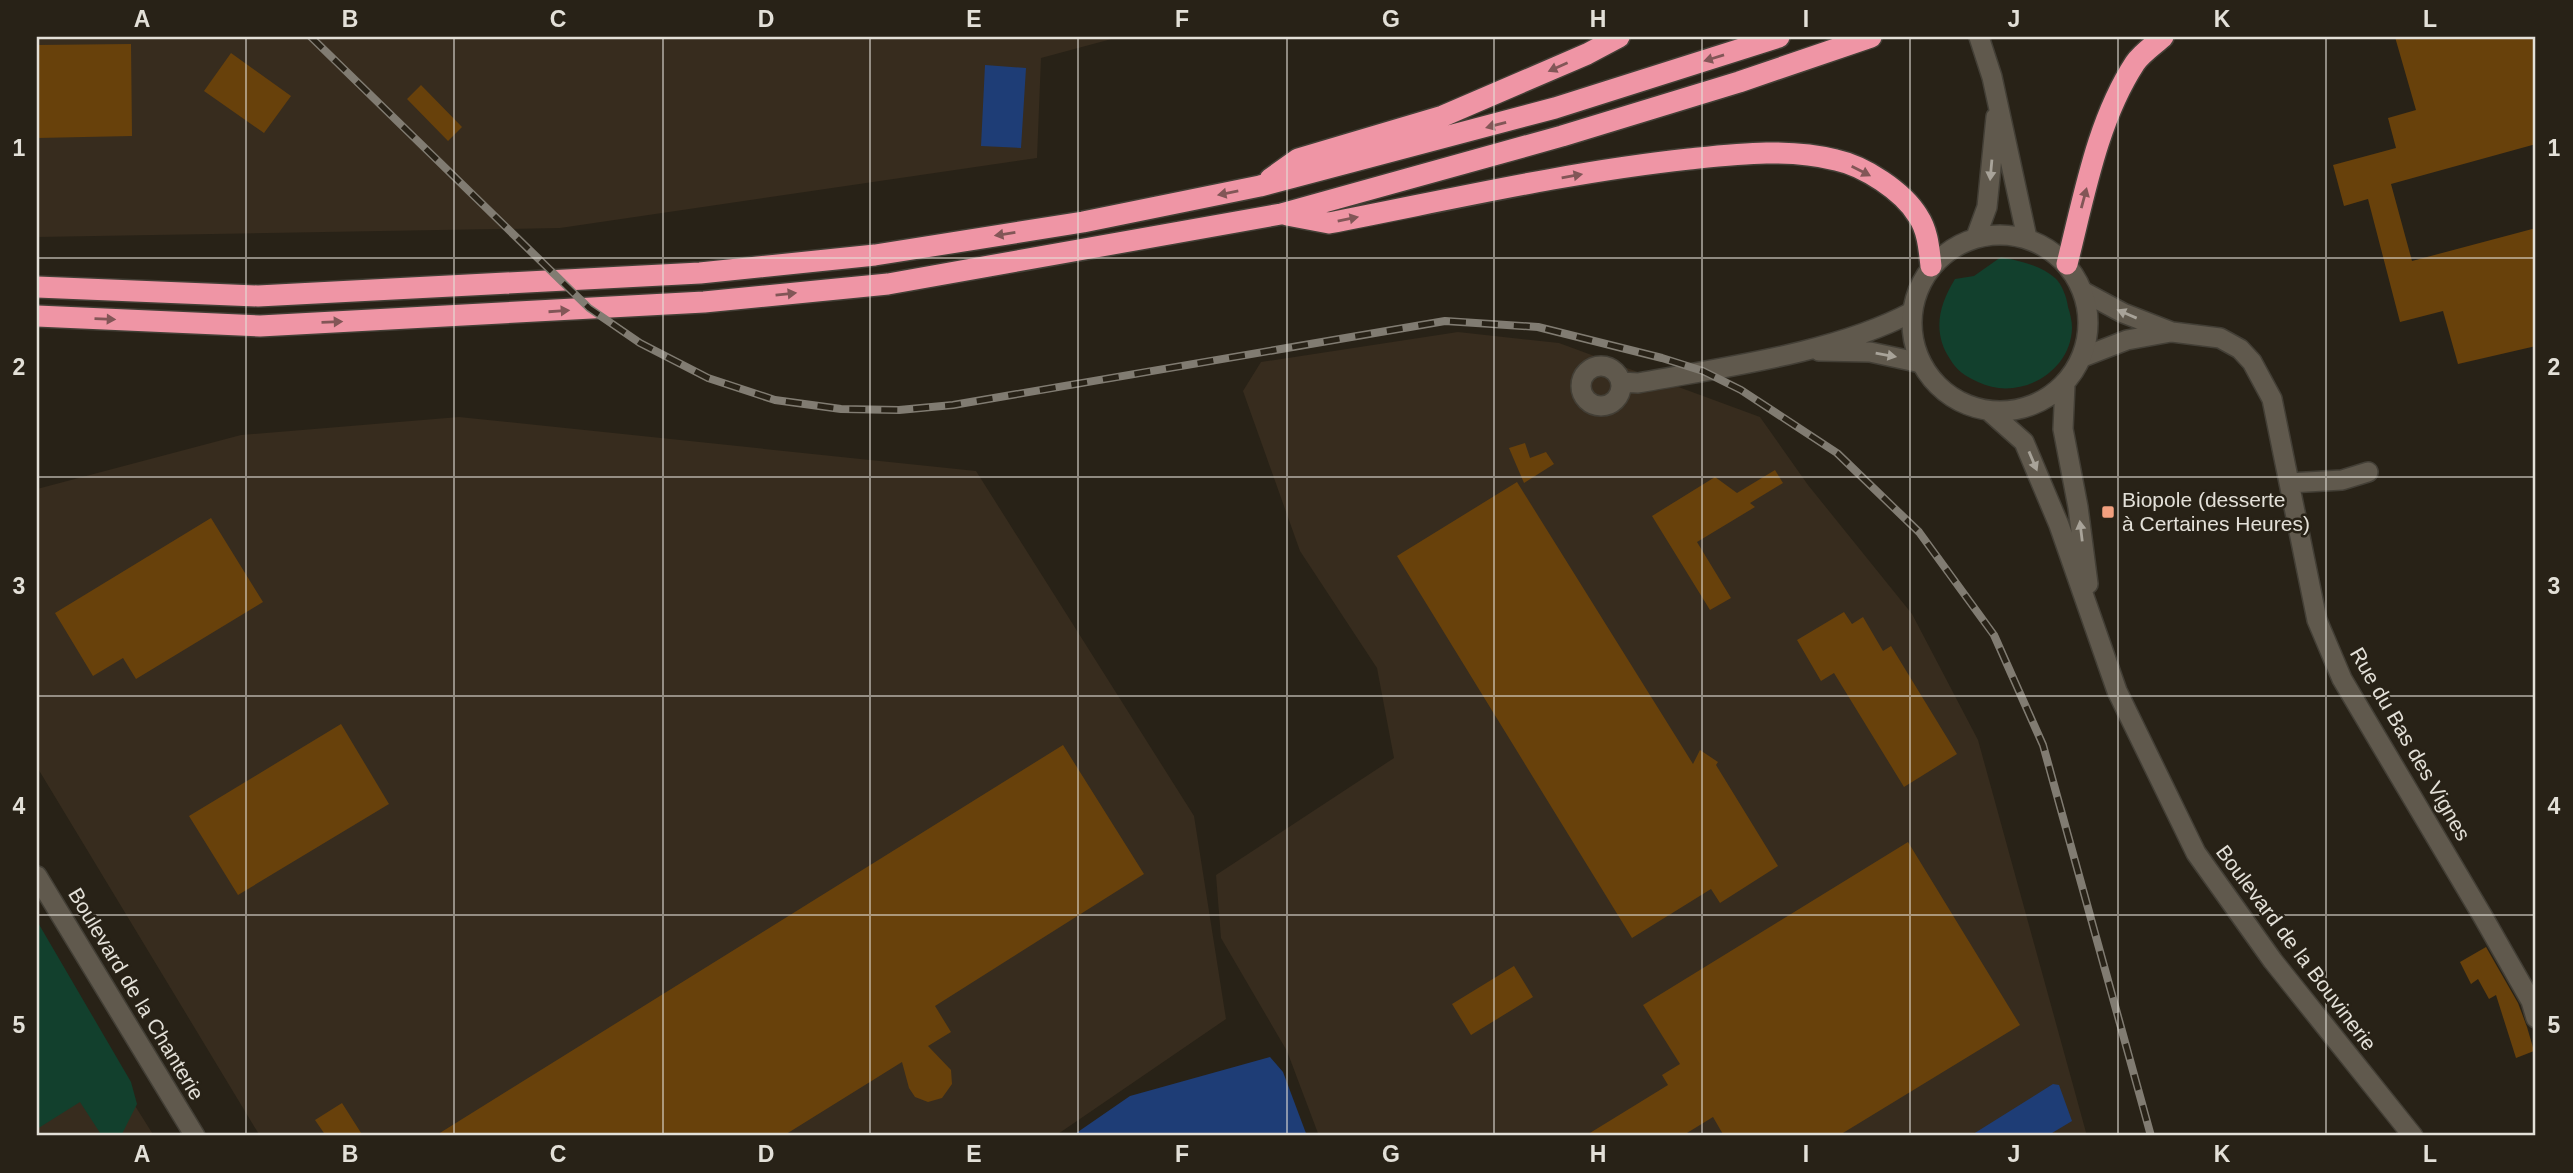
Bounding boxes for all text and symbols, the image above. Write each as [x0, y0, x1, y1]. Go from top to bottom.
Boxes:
text: A [134, 6, 150, 32]
text: B [342, 6, 358, 32]
text: C [550, 6, 566, 32]
text: D [758, 6, 774, 32]
text: E [966, 6, 982, 32]
text: F [1175, 6, 1189, 32]
text: G [1382, 6, 1400, 32]
text: H [1590, 6, 1606, 32]
text: I [1803, 6, 1809, 32]
text: J [2008, 6, 2020, 32]
text: K [2214, 6, 2231, 32]
text: L [2423, 6, 2437, 32]
one-way arrow [1703, 54, 1724, 64]
one-way arrow [1548, 61, 1568, 73]
one-way arrow [1485, 120, 1506, 130]
text: 1 [13, 135, 26, 161]
text: 1 [2548, 135, 2561, 161]
one-way arrow [1985, 159, 1996, 181]
one-way arrow [1851, 165, 1871, 176]
one-way arrow [1561, 170, 1583, 181]
one-way arrow [1217, 187, 1239, 198]
one-way arrow [2079, 187, 2090, 209]
one-way arrow [1337, 213, 1359, 224]
one-way arrow [994, 229, 1016, 240]
one-way arrow [775, 289, 797, 300]
one-way arrow [549, 306, 571, 317]
one-way arrow [2117, 308, 2137, 320]
one-way arrow [94, 314, 116, 325]
one-way arrow [321, 317, 343, 328]
one-way arrow [1875, 350, 1897, 361]
text: 2 [13, 354, 25, 380]
text: 2 [2548, 354, 2560, 380]
one-way arrow [2027, 451, 2038, 472]
place label: Biopole (desserte à Certaines Heures) [2122, 488, 2310, 535]
marker: Biopole (desserte à Certaines Heures) [2100, 504, 2116, 520]
one-way arrow [2076, 519, 2087, 541]
text: 3 [13, 573, 25, 599]
text: 3 [2548, 573, 2560, 599]
street label: Rue du Bas des Vignes [2346, 643, 2475, 844]
text: 4 [13, 793, 26, 819]
text: 4 [2548, 793, 2561, 819]
street label: Boulevard de la Bouvinerie [2212, 841, 2381, 1055]
street label: Boulevard de la Chanterie [64, 884, 209, 1104]
text: 5 [13, 1012, 26, 1038]
text: 5 [2548, 1012, 2561, 1038]
text: A [134, 1141, 150, 1167]
text: B [342, 1141, 358, 1167]
text: C [550, 1141, 566, 1167]
text: D [758, 1141, 774, 1167]
text: E [966, 1141, 982, 1167]
text: F [1175, 1141, 1189, 1167]
text: G [1382, 1141, 1400, 1167]
text: H [1590, 1141, 1606, 1167]
text: I [1803, 1141, 1809, 1167]
text: J [2008, 1141, 2020, 1167]
text: K [2214, 1141, 2231, 1167]
text: L [2423, 1141, 2437, 1167]

